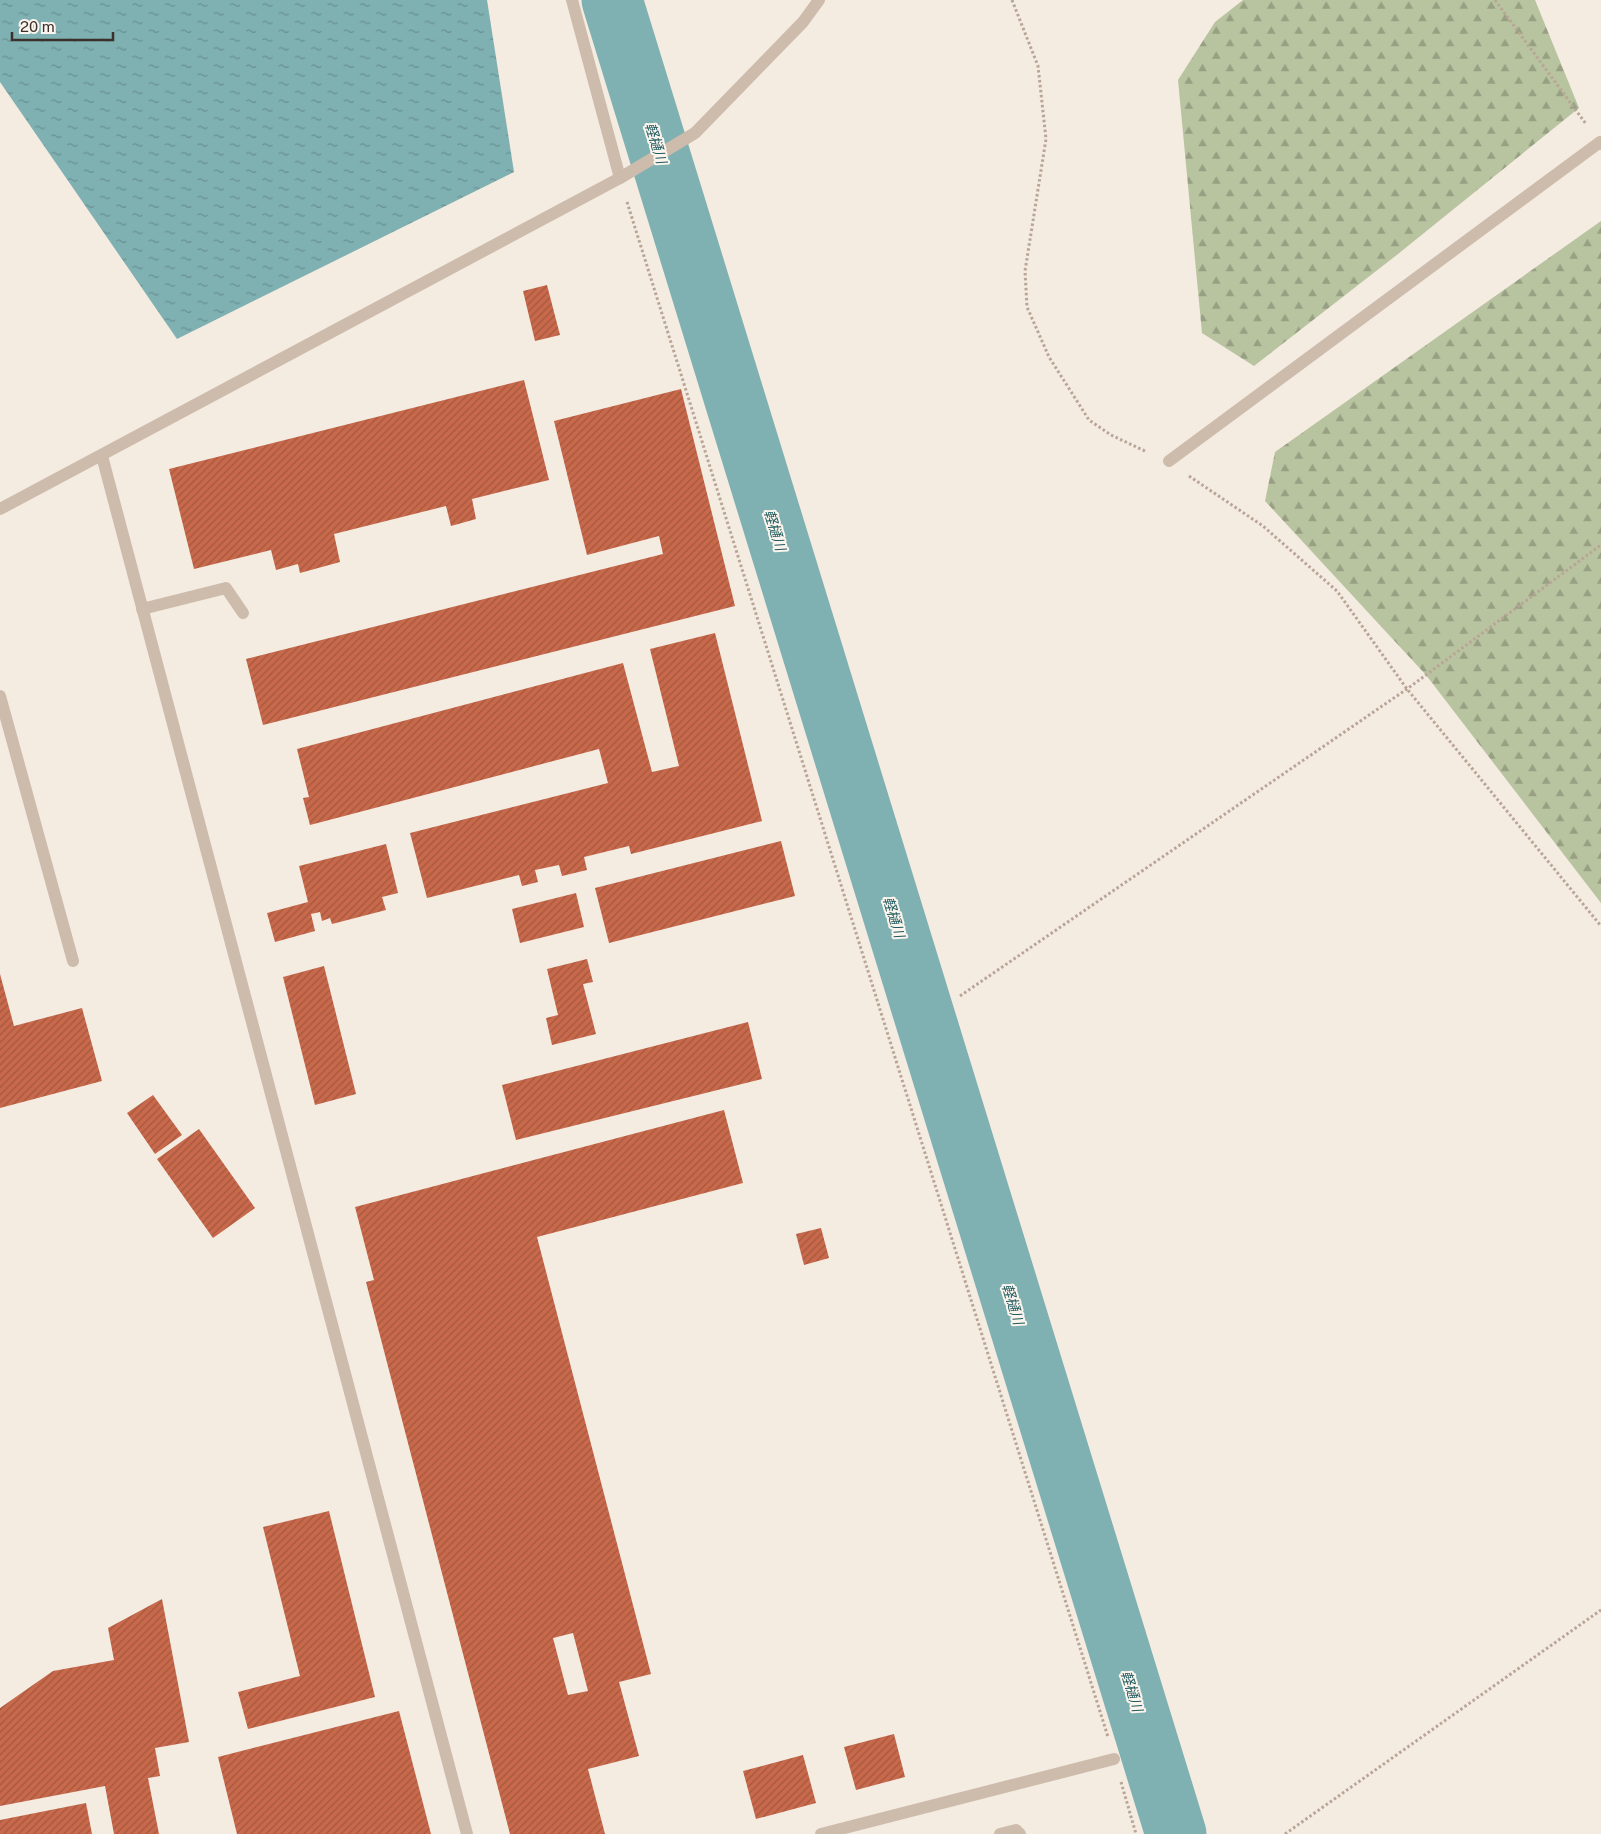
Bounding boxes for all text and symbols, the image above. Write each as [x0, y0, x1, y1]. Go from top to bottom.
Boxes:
scale bar [12, 10, 114, 42]
text: 20 m [20, 18, 55, 35]
water label: 軽樋川 [642, 121, 670, 167]
water label: 軽樋川 [761, 508, 789, 554]
water label: 軽樋川 [880, 895, 908, 941]
water label: 軽樋川 [999, 1282, 1027, 1328]
water label: 軽樋川 [1118, 1669, 1146, 1715]

